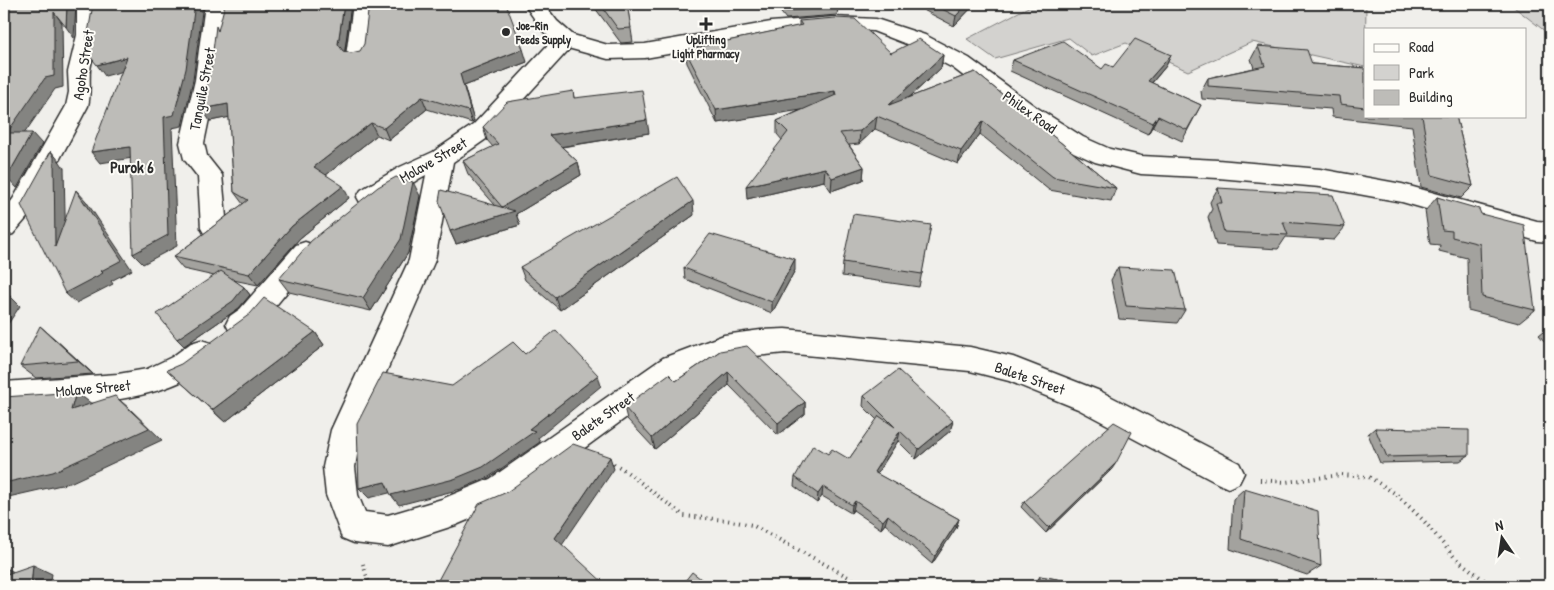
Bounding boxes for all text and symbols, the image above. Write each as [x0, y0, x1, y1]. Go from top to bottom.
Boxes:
place label: Joe-Rin Feeds Supply [515, 17, 571, 49]
marker: Uplifting Light Pharmacy [700, 18, 712, 30]
marker: Joe-Rin Feeds Supply [500, 26, 512, 38]
street label: Agoho Street [67, 28, 99, 102]
legend [1364, 28, 1526, 118]
place label: Uplifting Light Pharmacy [672, 31, 740, 63]
text: Road [1409, 36, 1434, 57]
street label: Tanguile Street [184, 45, 220, 132]
text: Park [1409, 62, 1434, 83]
street label: Philex Road [999, 86, 1061, 138]
text: Building [1409, 86, 1453, 107]
street label: Molave Street [395, 132, 472, 188]
district label: Purok 6 [110, 156, 154, 178]
street label: Balete Street [992, 356, 1069, 400]
street label: Molave Street [55, 374, 132, 402]
street label: Balete Street [567, 386, 640, 446]
north arrow [1476, 512, 1526, 562]
text: N [1493, 515, 1505, 535]

